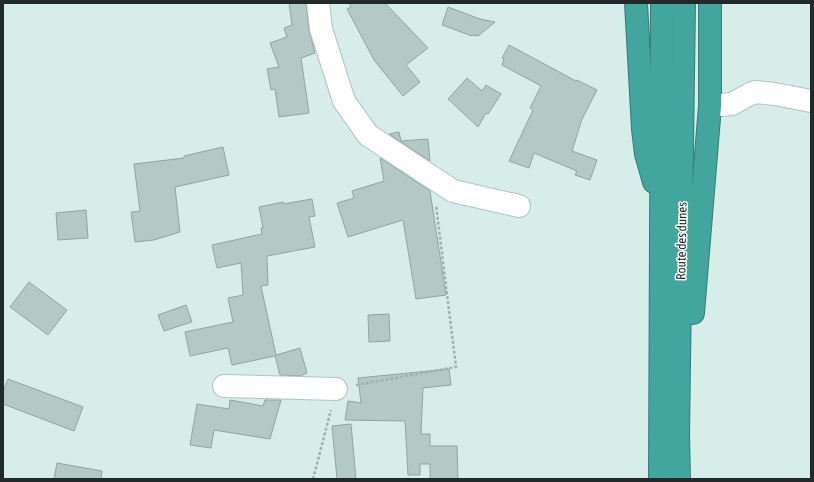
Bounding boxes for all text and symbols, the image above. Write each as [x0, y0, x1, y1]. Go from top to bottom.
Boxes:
street label: Route des dunes [673, 202, 690, 280]

